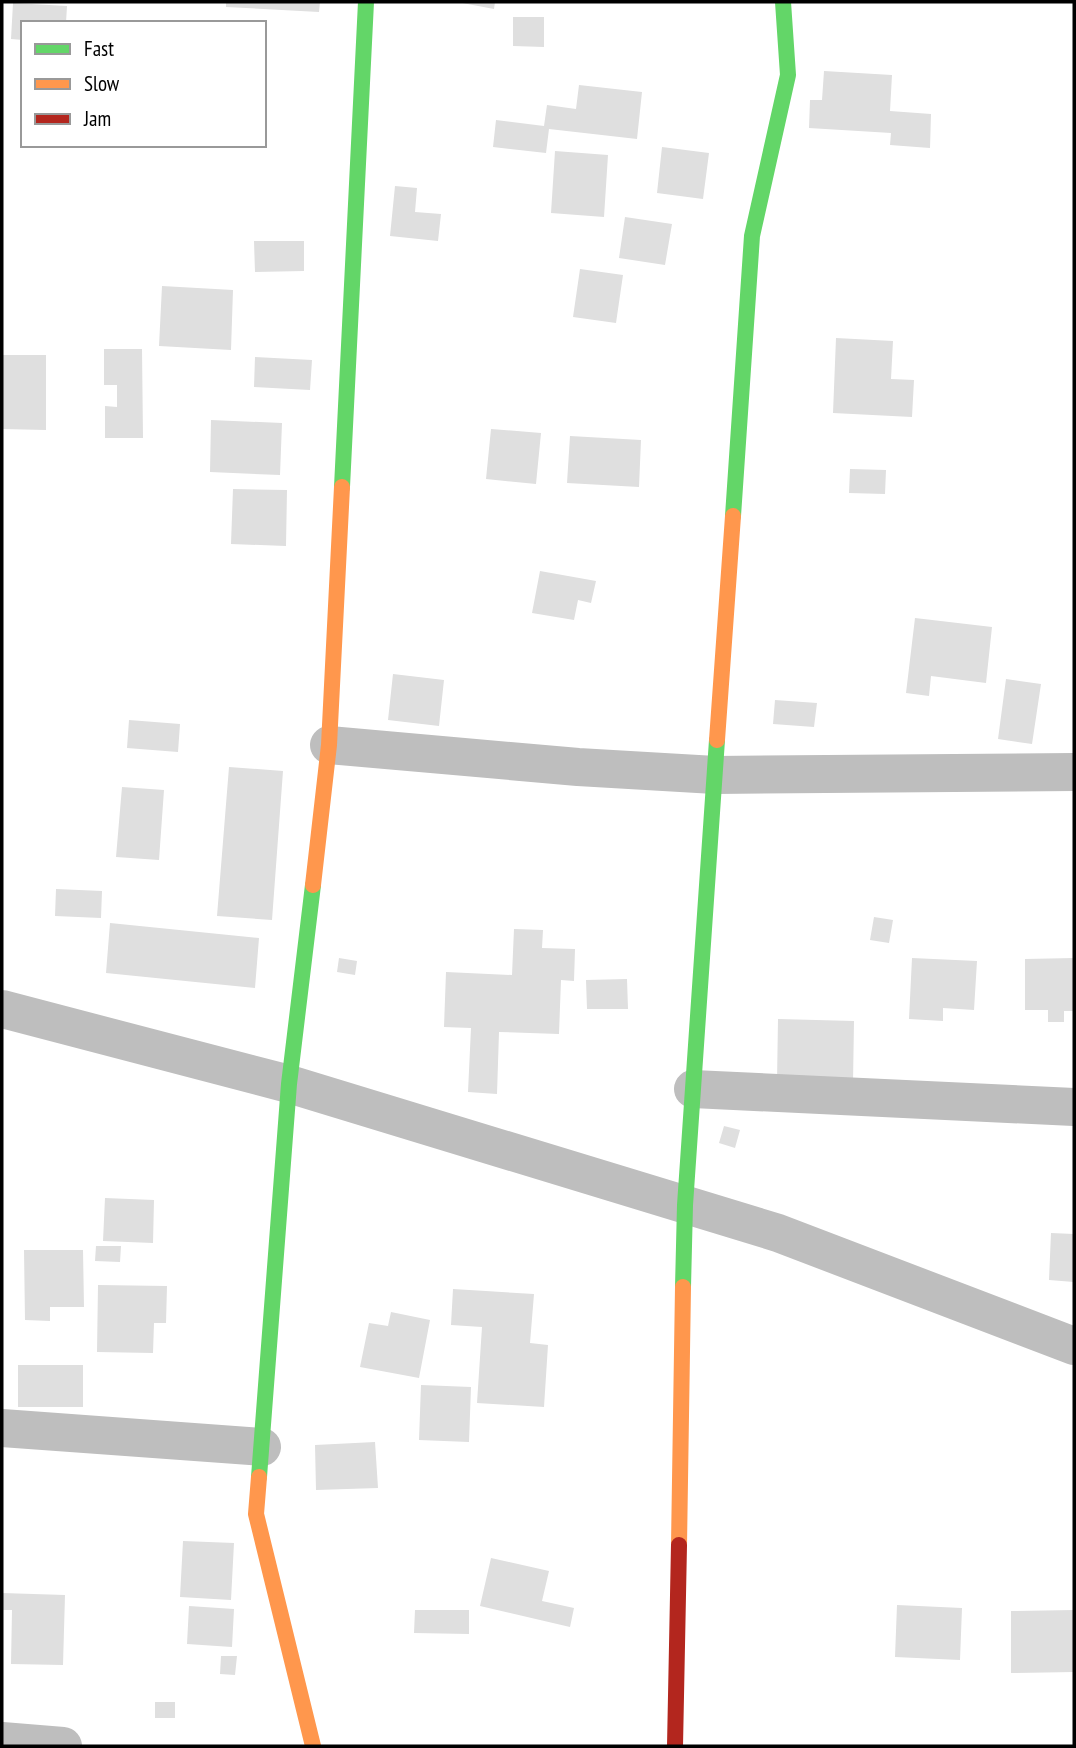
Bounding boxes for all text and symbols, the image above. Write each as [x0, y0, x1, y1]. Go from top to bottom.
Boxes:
legend [21, 21, 266, 147]
text: Fast [84, 35, 114, 62]
text: Slow [84, 70, 120, 97]
text: Jam [83, 105, 111, 132]

